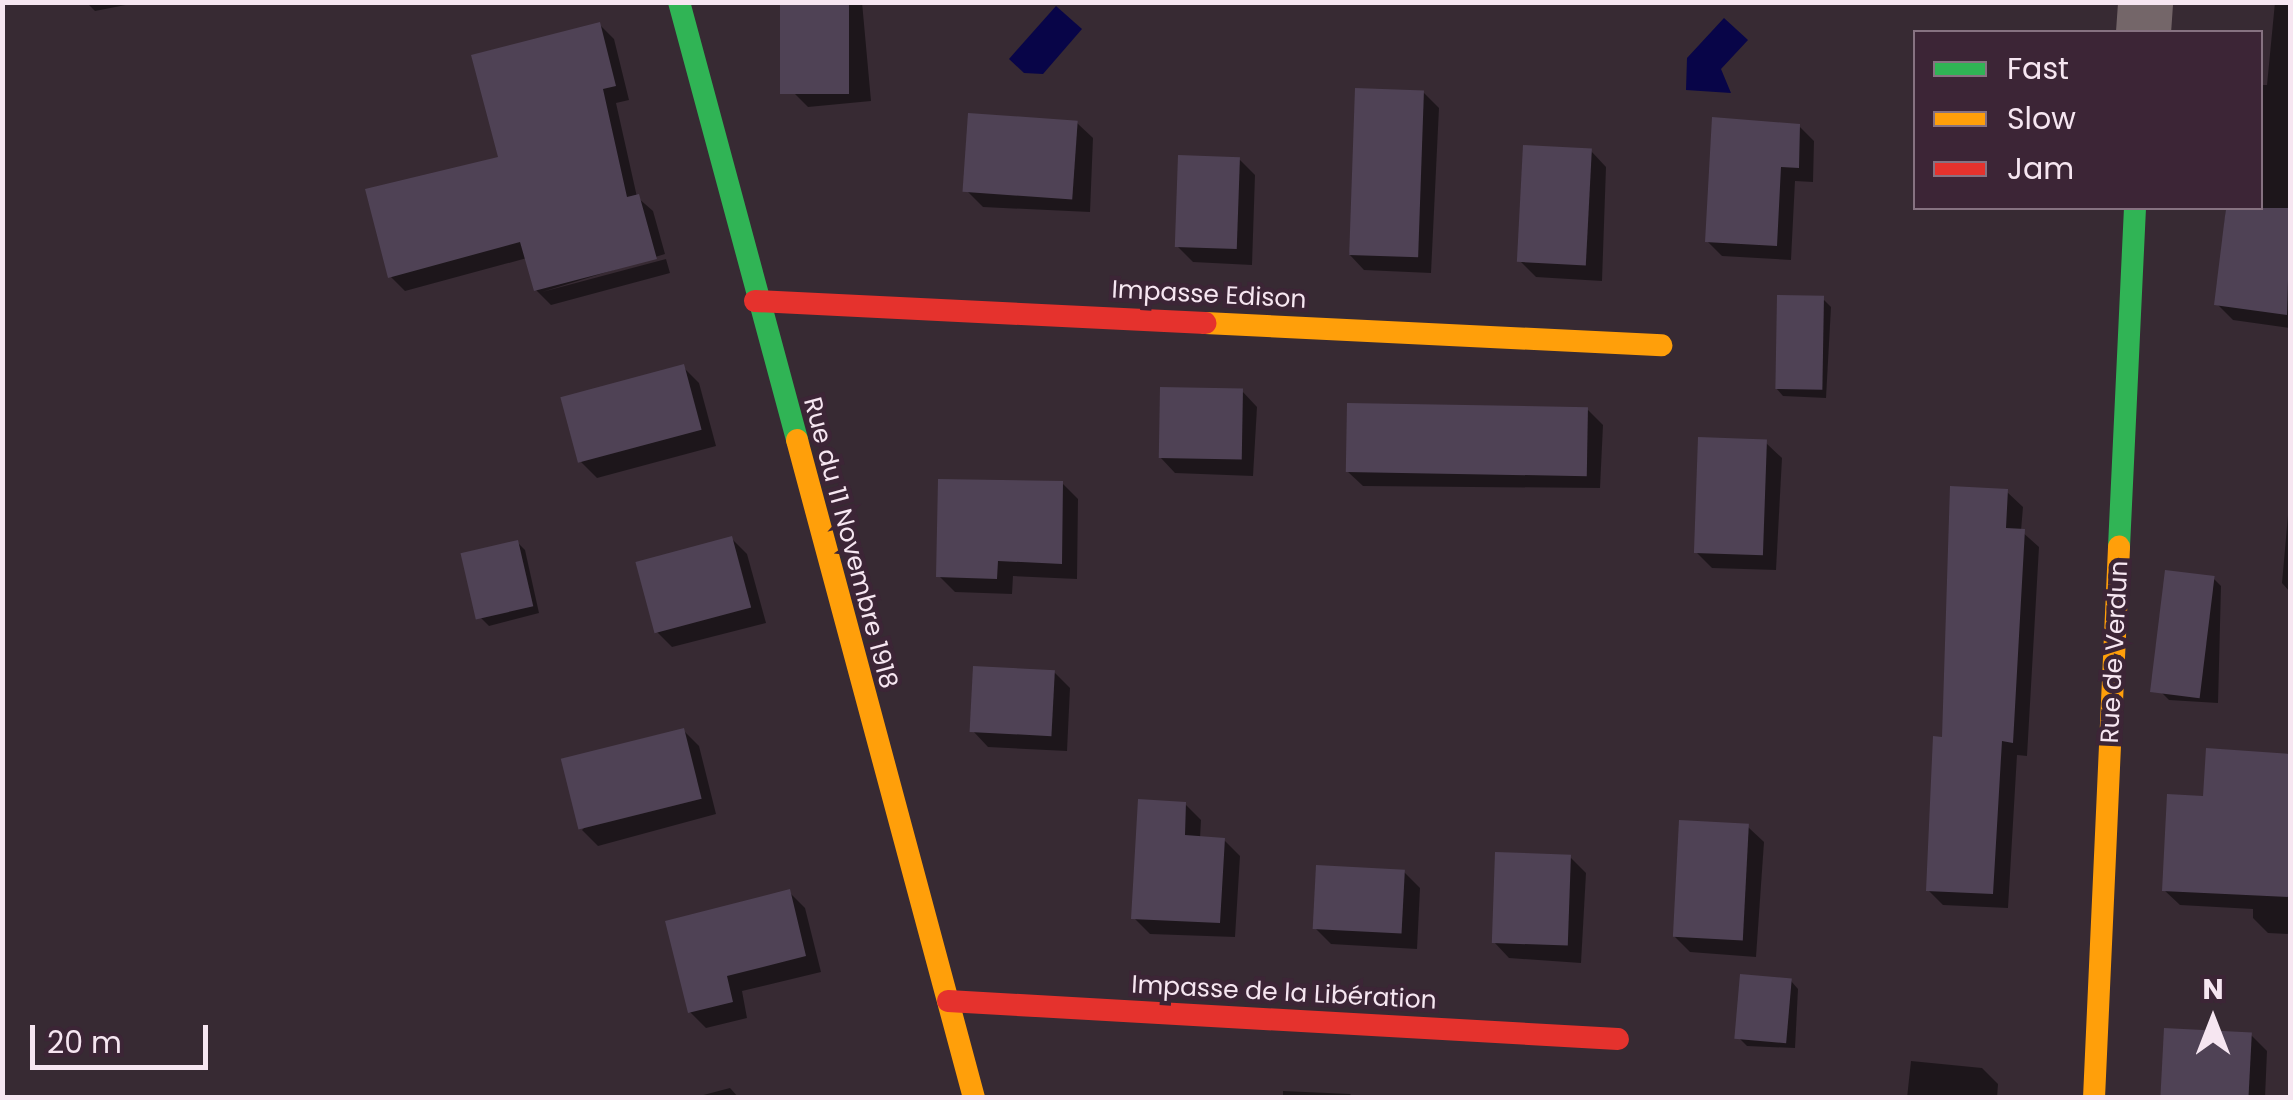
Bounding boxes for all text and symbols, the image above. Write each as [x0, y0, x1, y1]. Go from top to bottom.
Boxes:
legend [1913, 30, 2263, 210]
text: Fast [2007, 47, 2069, 90]
text: Slow [2007, 97, 2076, 140]
text: Jam [2007, 147, 2074, 190]
street label: Impasse Edison [1111, 275, 1307, 315]
street label: Rue du 11 Novembre 1918 [797, 394, 903, 692]
street label: Rue de Verdun [2095, 560, 2135, 744]
street label: Impasse de la Libération [1131, 970, 1437, 1016]
north arrow [2163, 970, 2263, 1070]
text: N [2202, 970, 2224, 1009]
scale bar [35, 1005, 212, 1067]
text: 20 m [47, 1021, 122, 1064]

